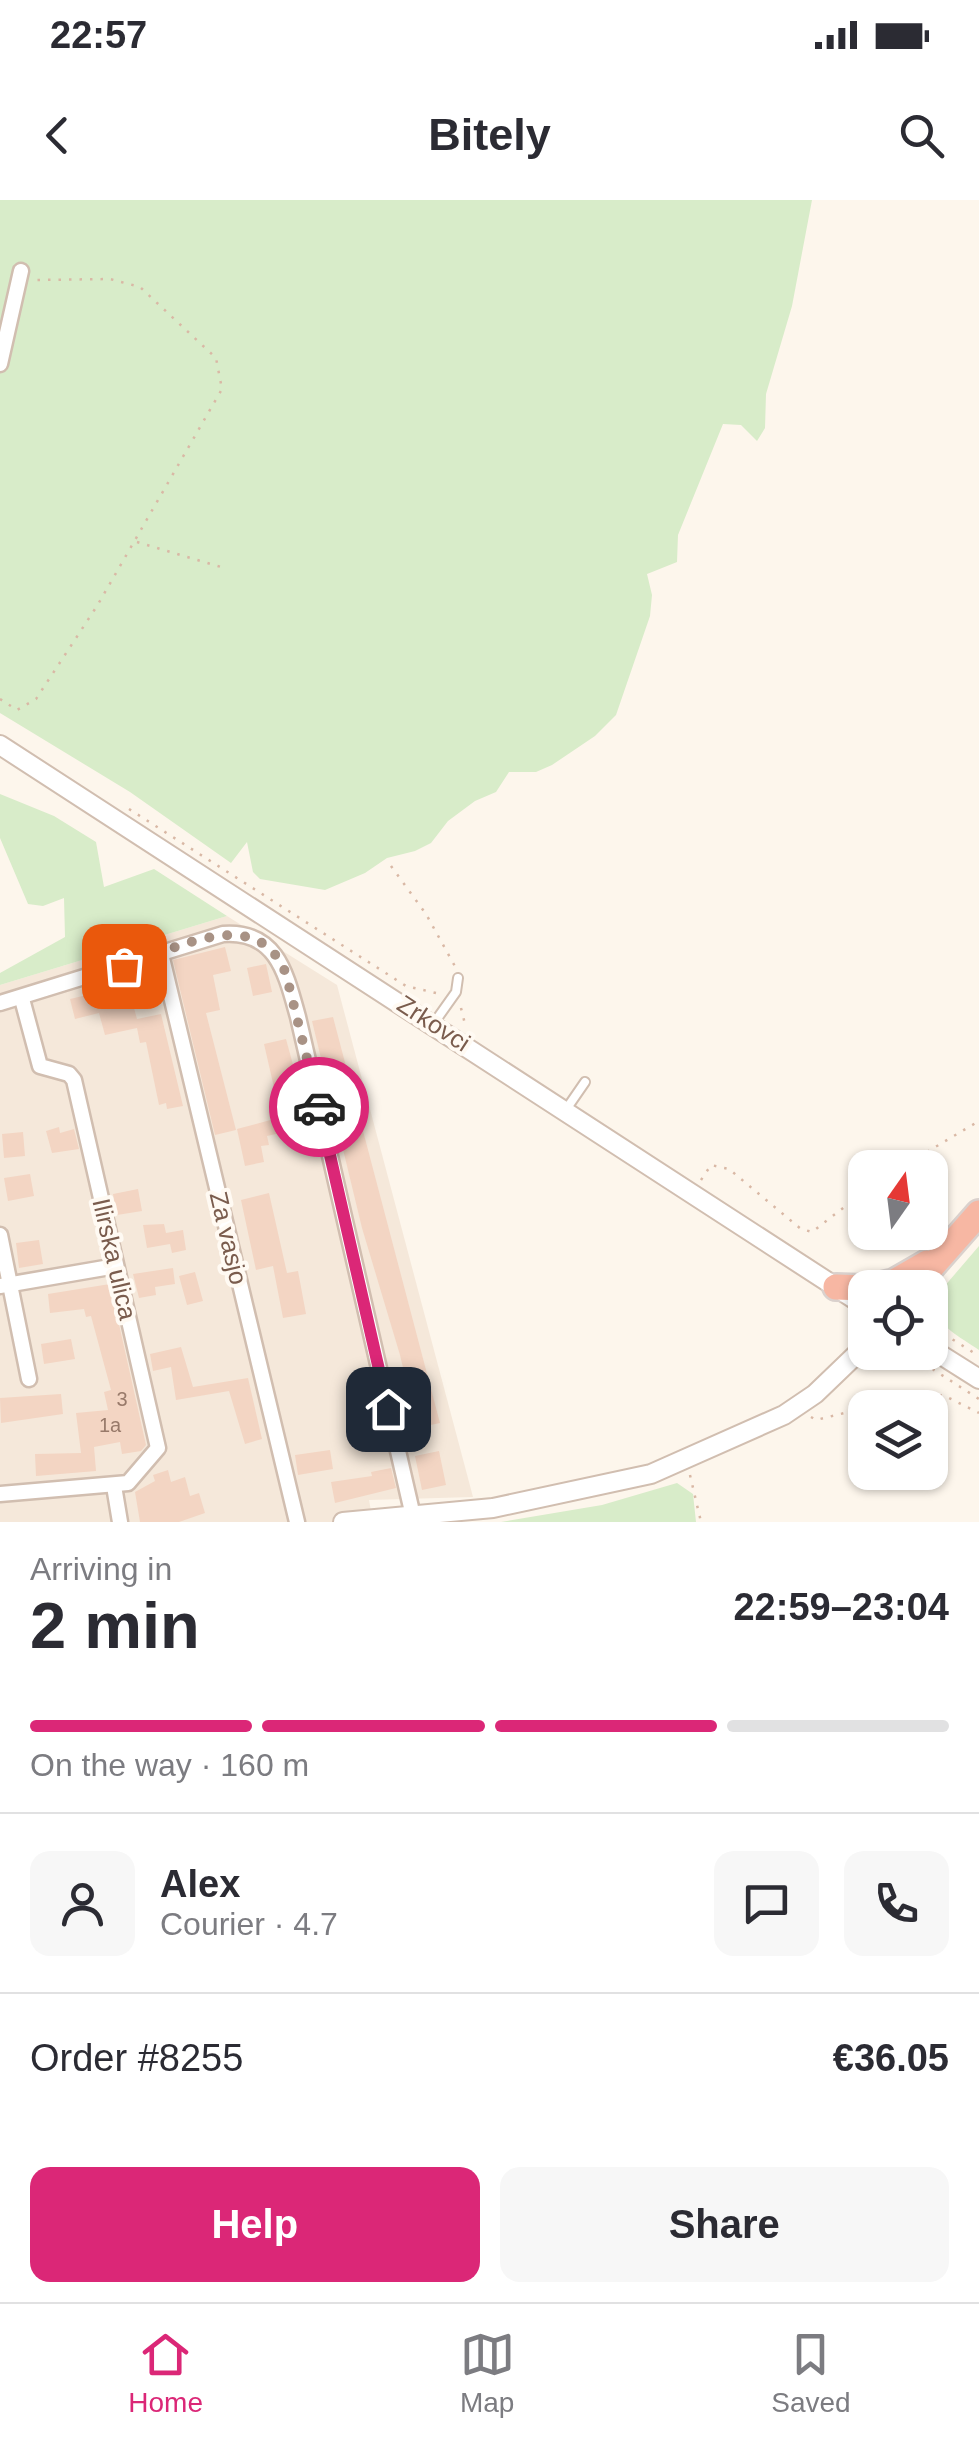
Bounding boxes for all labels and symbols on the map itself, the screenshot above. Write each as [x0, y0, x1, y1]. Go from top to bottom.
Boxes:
pin [82, 924, 167, 1009]
street label: Zrkovci [393, 989, 475, 1057]
courier [269, 1057, 369, 1157]
north arrow [848, 1150, 948, 1250]
street label: Za vasjo [205, 1189, 253, 1287]
street label: Ilirska ulica [87, 1196, 143, 1322]
pin [346, 1367, 431, 1452]
house number: 3 [116, 1388, 128, 1410]
house number: 1a [99, 1414, 122, 1436]

